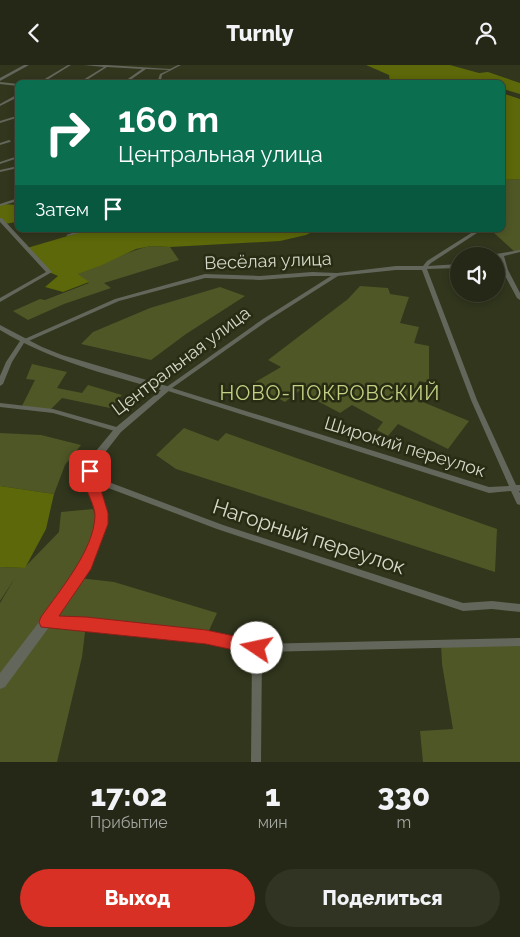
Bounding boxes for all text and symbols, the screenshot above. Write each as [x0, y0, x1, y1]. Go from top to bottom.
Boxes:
icon: back [20, 19, 48, 47]
icon: person [472, 19, 500, 47]
text: Turnly [226, 20, 294, 46]
text: 160 m [118, 99, 219, 140]
icon: right [35, 100, 100, 165]
text: Центральная улица [118, 141, 323, 167]
icon: arrive [99, 195, 127, 223]
text: Затем [35, 198, 89, 220]
map controls [450, 247, 505, 302]
button: sound [450, 247, 505, 302]
street label: Весёлая улица [204, 248, 332, 273]
street label: Центральная улица [108, 302, 254, 419]
district label: НОВО-ПОКРОВСКИЙ [219, 381, 441, 405]
street label: Широкий переулок [322, 412, 488, 481]
pin [69, 450, 111, 492]
icon: arrive [76, 457, 104, 485]
street label: Нагорный переулок [210, 494, 409, 580]
position arrow [230, 621, 282, 673]
text: 17:02 [90, 778, 167, 813]
text: 1 [265, 778, 280, 813]
text: 330 [378, 778, 430, 813]
text: Прибытие [90, 813, 168, 832]
text: мин [258, 813, 288, 832]
text: m [396, 813, 411, 832]
button: Выход [20, 869, 255, 927]
button: Поделиться [265, 869, 500, 927]

